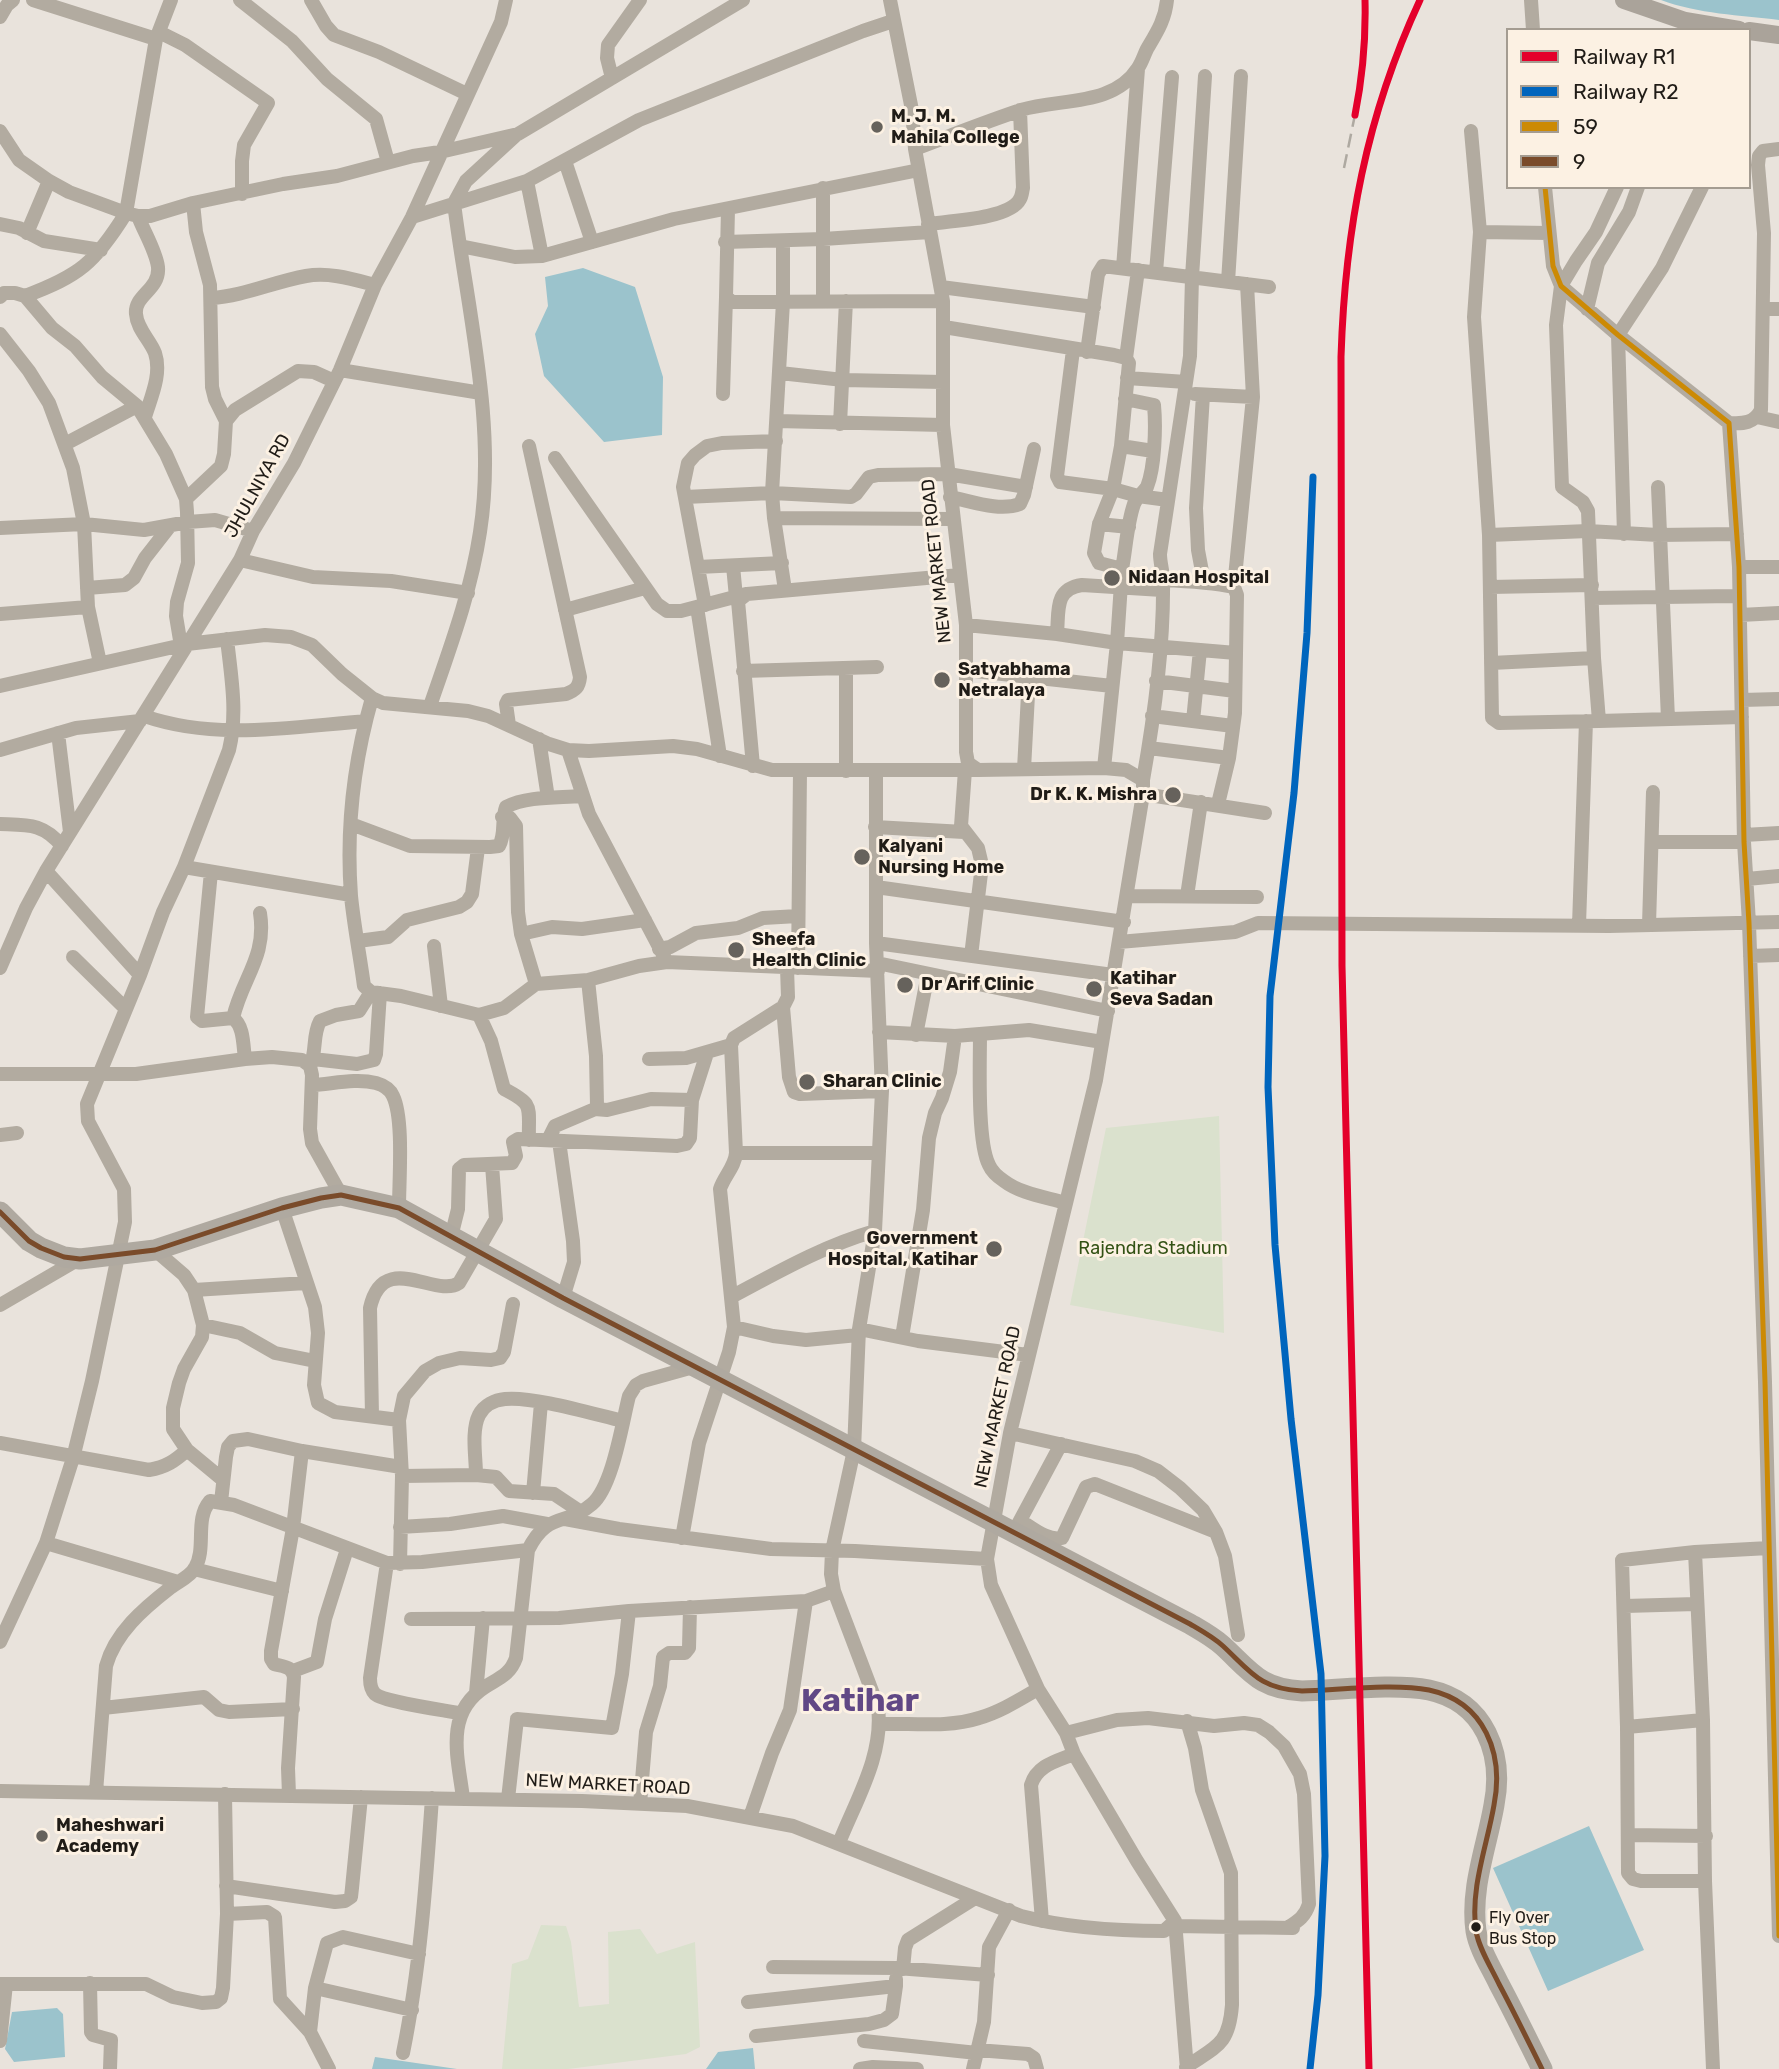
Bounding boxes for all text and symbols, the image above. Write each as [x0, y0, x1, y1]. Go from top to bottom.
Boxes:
legend [1506, 28, 1751, 189]
text: Railway R1 [1573, 44, 1675, 69]
text: Railway R2 [1573, 79, 1679, 104]
place label: M. J. M. Mahila College [891, 106, 1020, 148]
text: 59 [1573, 114, 1598, 139]
marker: M. J. M. Mahila College [869, 119, 885, 135]
text: 9 [1573, 149, 1585, 174]
street label: JHULNIYA RD [221, 430, 295, 542]
street label: NEW MARKET ROAD [918, 478, 956, 644]
place label: Nidaan Hospital [1128, 567, 1269, 589]
marker: Nidaan Hospital [1102, 568, 1122, 588]
place label: Satyabhama Netralaya [958, 659, 1071, 702]
marker: Satyabhama Netralaya [932, 670, 952, 690]
place label: Dr K. K. Mishra [1030, 784, 1157, 806]
marker: Dr K. K. Mishra [1163, 785, 1183, 805]
place label: Kalyani Nursing Home [878, 836, 1004, 878]
marker: Kalyani Nursing Home [852, 847, 872, 867]
place label: Sheefa Health Clinic [752, 929, 866, 972]
marker: Sheefa Health Clinic [726, 940, 746, 960]
place label: Katihar Seva Sadan [1110, 968, 1213, 1010]
place label: Dr Arif Clinic [921, 974, 1034, 996]
marker: Dr Arif Clinic [895, 975, 915, 995]
marker: Katihar Seva Sadan [1084, 979, 1104, 999]
place label: Sharan Clinic [823, 1071, 942, 1093]
marker: Sharan Clinic [797, 1072, 817, 1092]
place label: Government Hospital, Katihar [828, 1228, 978, 1270]
park label: Rajendra Stadium [1078, 1238, 1228, 1260]
marker: Government Hospital, Katihar [984, 1239, 1004, 1259]
street label: NEW MARKET ROAD [970, 1324, 1026, 1490]
district label: Katihar [801, 1683, 919, 1721]
street label: NEW MARKET ROAD [525, 1770, 691, 1800]
place label: Maheshwari Academy [56, 1815, 164, 1857]
marker: Maheshwari Academy [34, 1828, 50, 1844]
place label: Fly Over Bus Stop [1489, 1908, 1556, 1946]
marker: Fly Over Bus Stop [1469, 1920, 1483, 1934]

